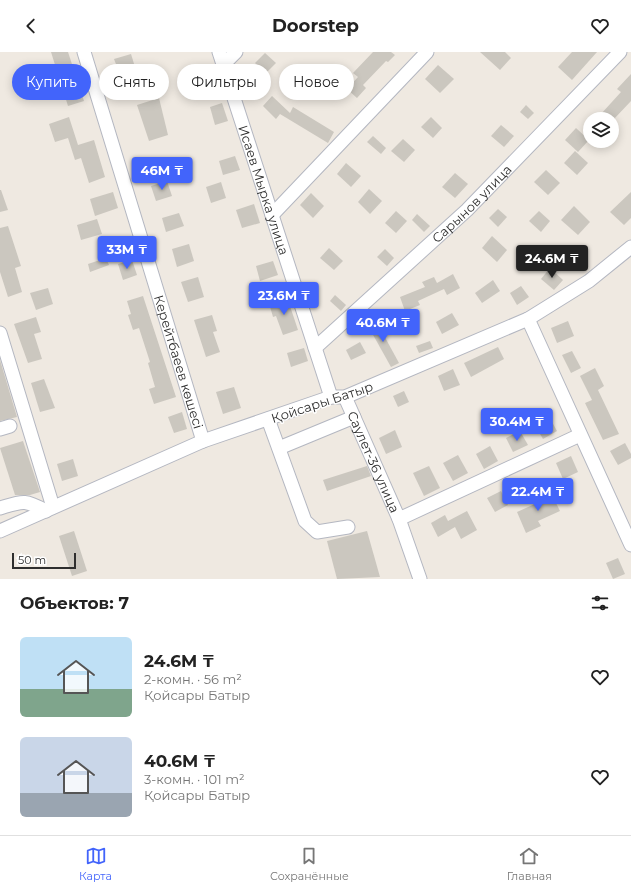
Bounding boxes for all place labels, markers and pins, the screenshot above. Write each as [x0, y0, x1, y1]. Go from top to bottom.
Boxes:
pin: 46M ₸ [134, 157, 190, 191]
pin: 33M ₸ [99, 236, 155, 270]
pin: 24.6M ₸ [515, 245, 589, 279]
pin: 23.6M ₸ [247, 282, 321, 316]
pin: 40.6M ₸ [346, 309, 420, 343]
pin: 30.4M ₸ [480, 408, 554, 442]
pin: 22.4M ₸ [501, 478, 575, 512]

